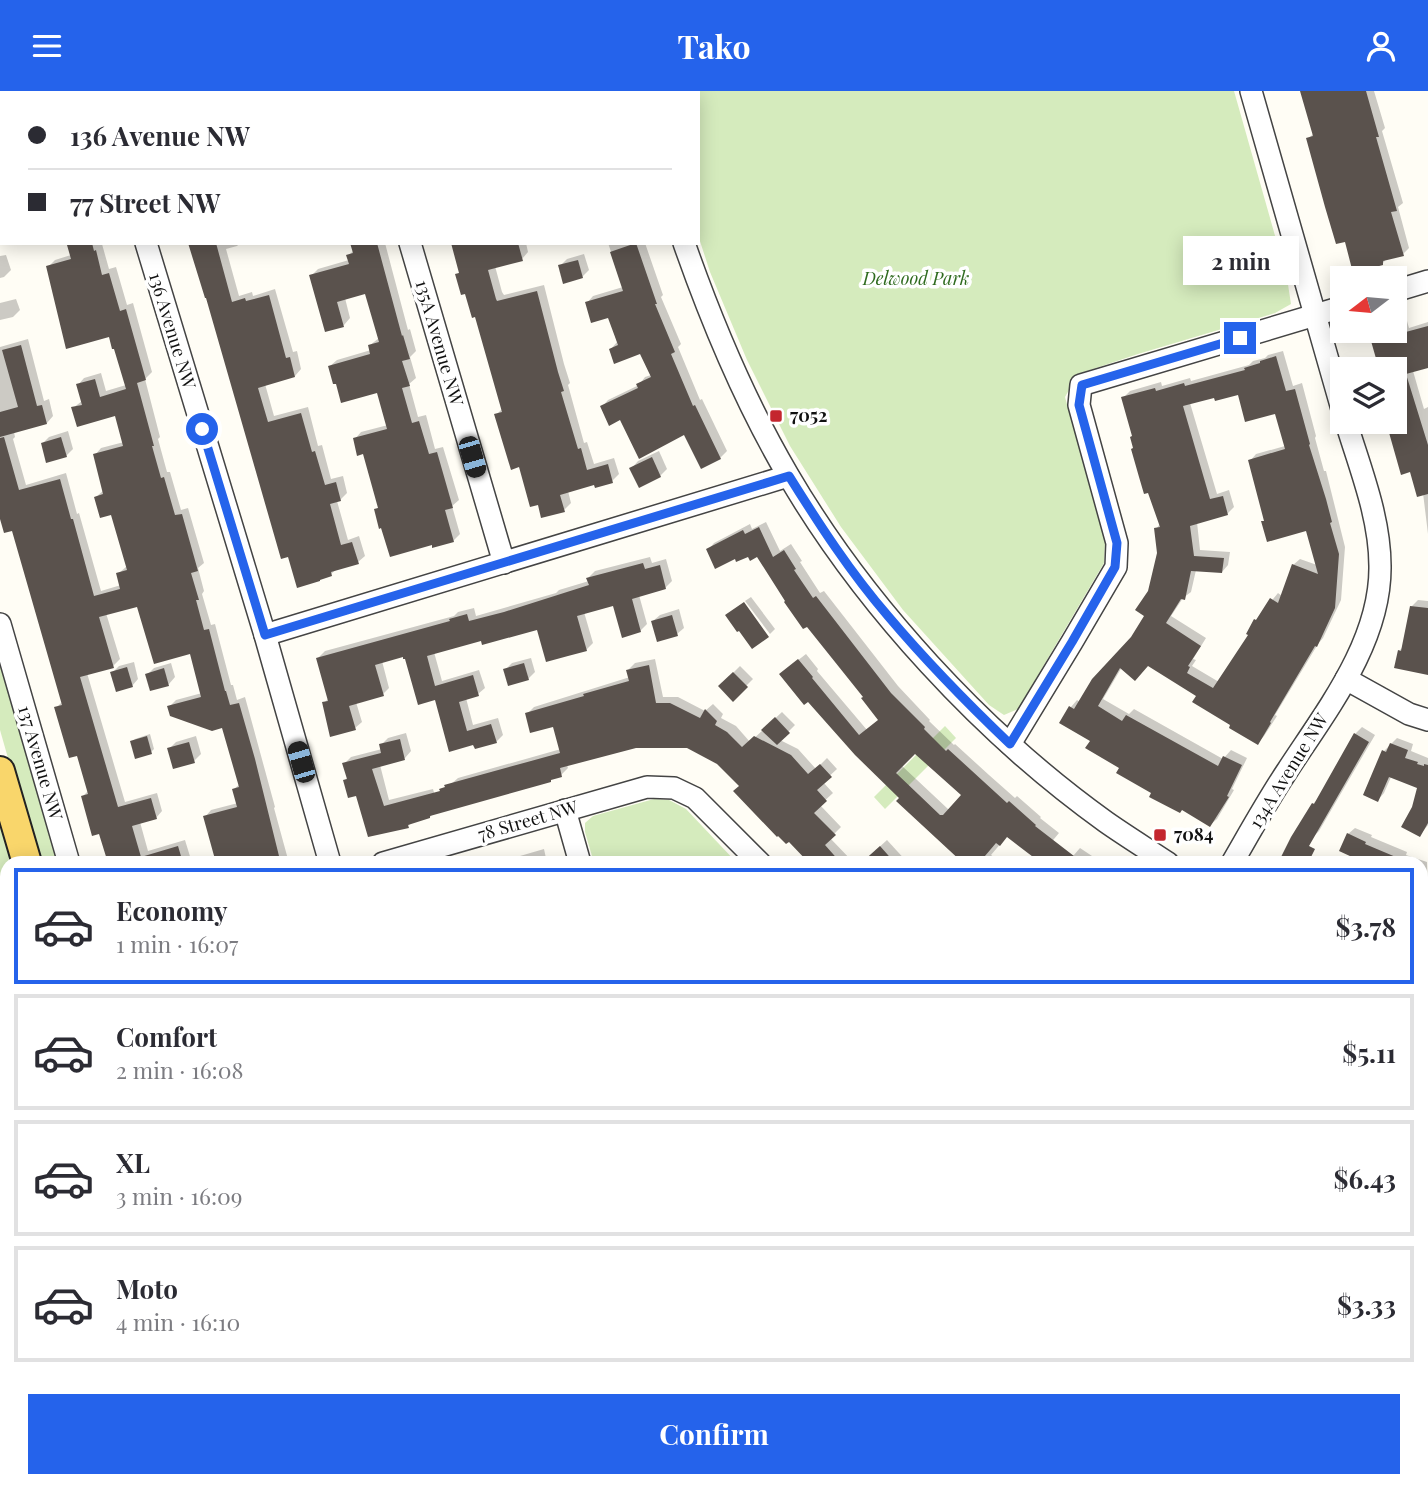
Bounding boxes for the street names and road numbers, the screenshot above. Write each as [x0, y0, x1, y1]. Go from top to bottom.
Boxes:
street label: 136 Avenue NW [144, 270, 202, 393]
street label: 135A Avenue NW [411, 277, 470, 409]
street label: 137 Avenue NW [13, 703, 69, 824]
street label: 134A Avenue NW [1243, 708, 1334, 833]
street label: 78 Street NW [475, 794, 581, 846]

